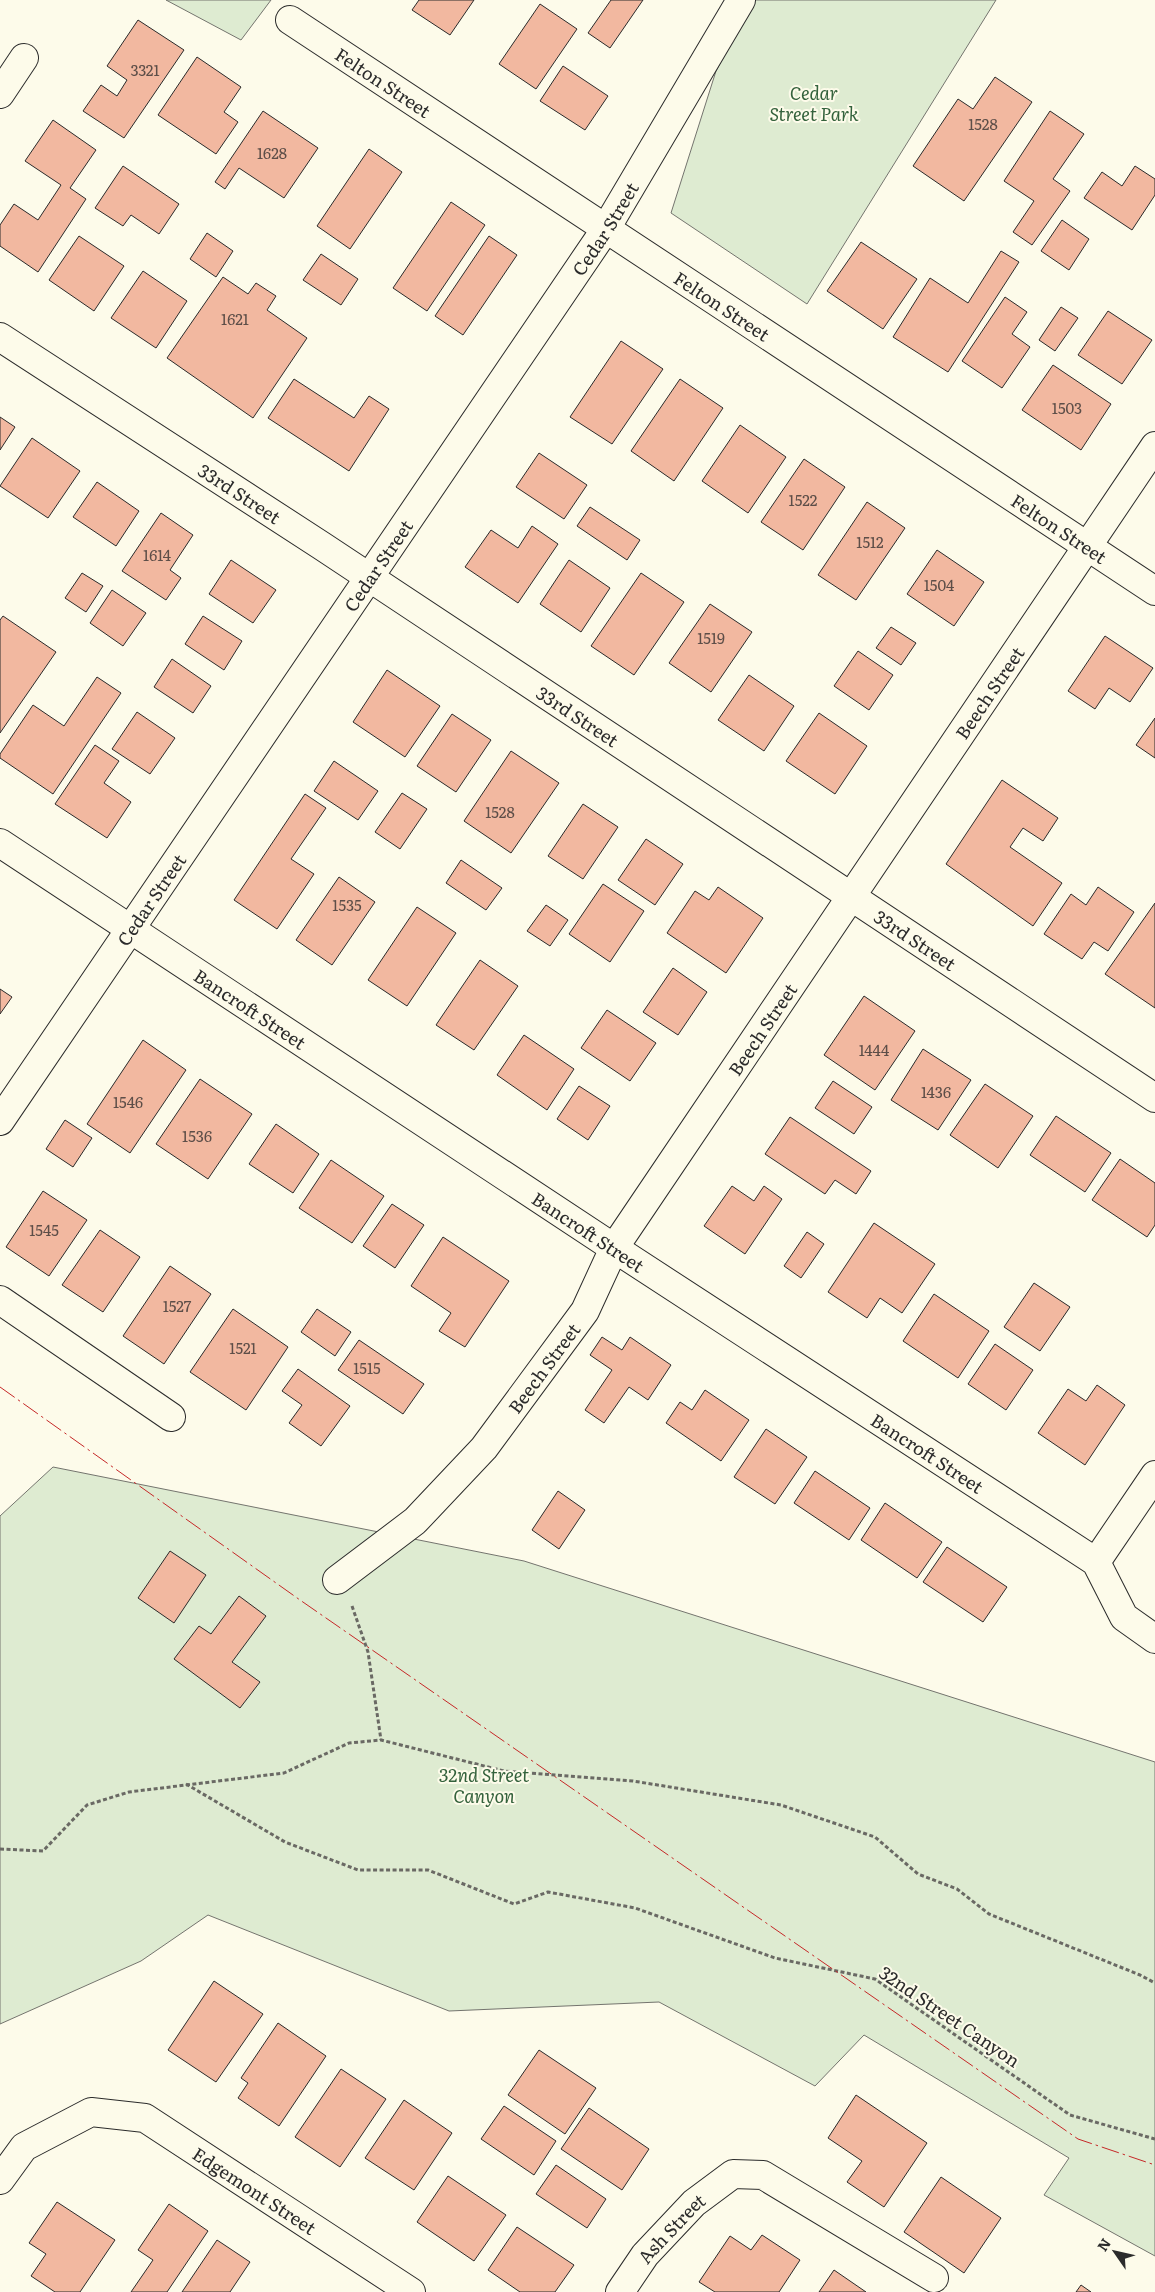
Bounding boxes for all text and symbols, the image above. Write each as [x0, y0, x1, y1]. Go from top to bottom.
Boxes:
street label: Felton Street [330, 40, 437, 124]
house number: 3321 [130, 58, 160, 81]
park label: Cedar Street Park [769, 79, 859, 127]
house number: 1528 [968, 112, 998, 135]
house number: 1628 [257, 141, 287, 164]
street label: Cedar Street [565, 176, 645, 281]
street label: Felton Street [669, 264, 776, 347]
house number: 1621 [221, 307, 249, 330]
house number: 1503 [1052, 396, 1082, 419]
street label: 33rd Street [193, 456, 287, 530]
street label: Felton Street [1006, 486, 1113, 570]
house number: 1522 [789, 488, 818, 511]
street label: Cedar Street [337, 513, 419, 617]
house number: 1512 [856, 530, 884, 553]
house number: 1614 [143, 543, 171, 566]
house number: 1504 [924, 573, 954, 596]
house number: 1519 [697, 626, 725, 649]
street label: Beech Street [948, 640, 1030, 744]
street label: 33rd Street [532, 679, 625, 753]
house number: 1528 [485, 800, 515, 823]
street label: Cedar Street [110, 847, 192, 951]
house number: 1535 [332, 893, 362, 916]
street label: 33rd Street [869, 902, 963, 977]
street label: Bancroft Street [189, 961, 313, 1056]
street label: Beech Street [721, 977, 803, 1081]
house number: 1444 [859, 1038, 889, 1061]
house number: 1436 [921, 1080, 951, 1103]
house number: 1546 [113, 1090, 143, 1113]
house number: 1536 [182, 1124, 212, 1147]
street label: Bancroft Street [527, 1184, 651, 1278]
house number: 1545 [29, 1218, 59, 1241]
house number: 1527 [163, 1294, 192, 1317]
street label: Beech Street [501, 1316, 586, 1419]
house number: 1521 [229, 1336, 257, 1359]
house number: 1515 [353, 1356, 381, 1379]
street label: Bancroft Street [866, 1406, 990, 1499]
park label: 32nd Street Canyon [439, 1761, 529, 1809]
street label: 32nd Street Canyon [874, 1959, 1026, 2073]
street label: Edgemont Street [188, 2139, 323, 2241]
street label: Ash Street [630, 2186, 711, 2268]
north arrow [1090, 2227, 1140, 2277]
text: N [1092, 2234, 1115, 2255]

